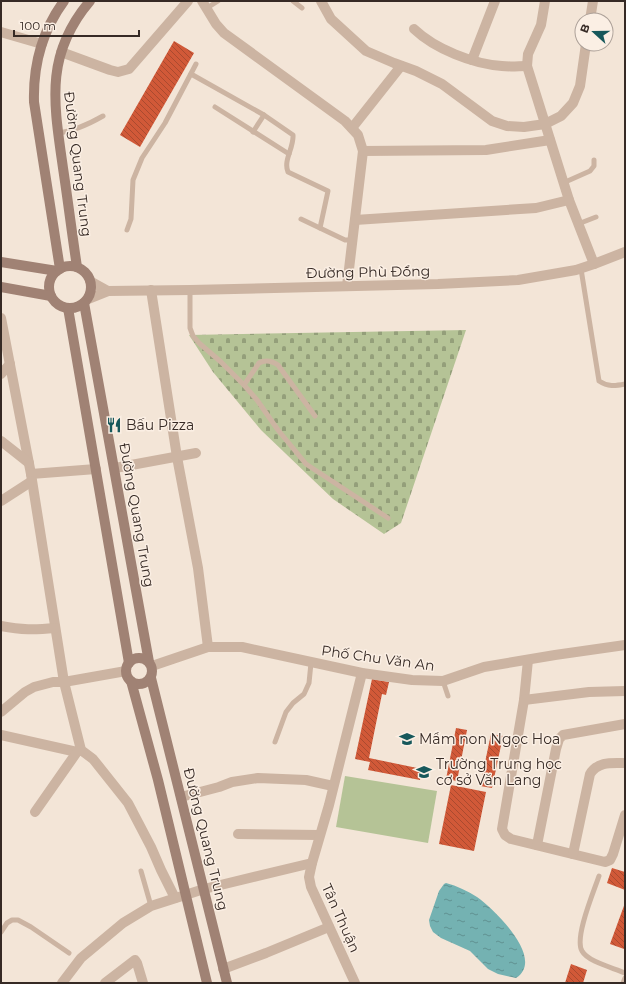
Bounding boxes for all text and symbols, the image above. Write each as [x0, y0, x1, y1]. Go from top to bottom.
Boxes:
scale bar [14, 12, 139, 38]
north arrow [574, 12, 614, 52]
text: 100 m [20, 18, 56, 33]
text: B [577, 22, 593, 35]
street label: Đường Quang Trung [60, 90, 96, 238]
street label: Đường Phù Đổng [306, 262, 430, 282]
restaurant icon: Bấu Pizza [105, 416, 123, 434]
place label: Bấu Pizza [126, 416, 194, 434]
street label: Đường Quang Trung [115, 441, 159, 589]
street label: Phố Chu Văn An [320, 641, 436, 675]
school or university icon: Mầm non Ngọc Hoa [398, 730, 416, 748]
place label: Mầm non Ngọc Hoa [419, 730, 560, 748]
place label: Trường Trung học cơ sở Văn Lang [436, 755, 562, 789]
school or university icon: Trường Trung học cơ sở Văn Lang [415, 763, 433, 781]
street label: Đường Quang Trung [180, 766, 232, 912]
street label: Tân Thuận [318, 881, 364, 955]

